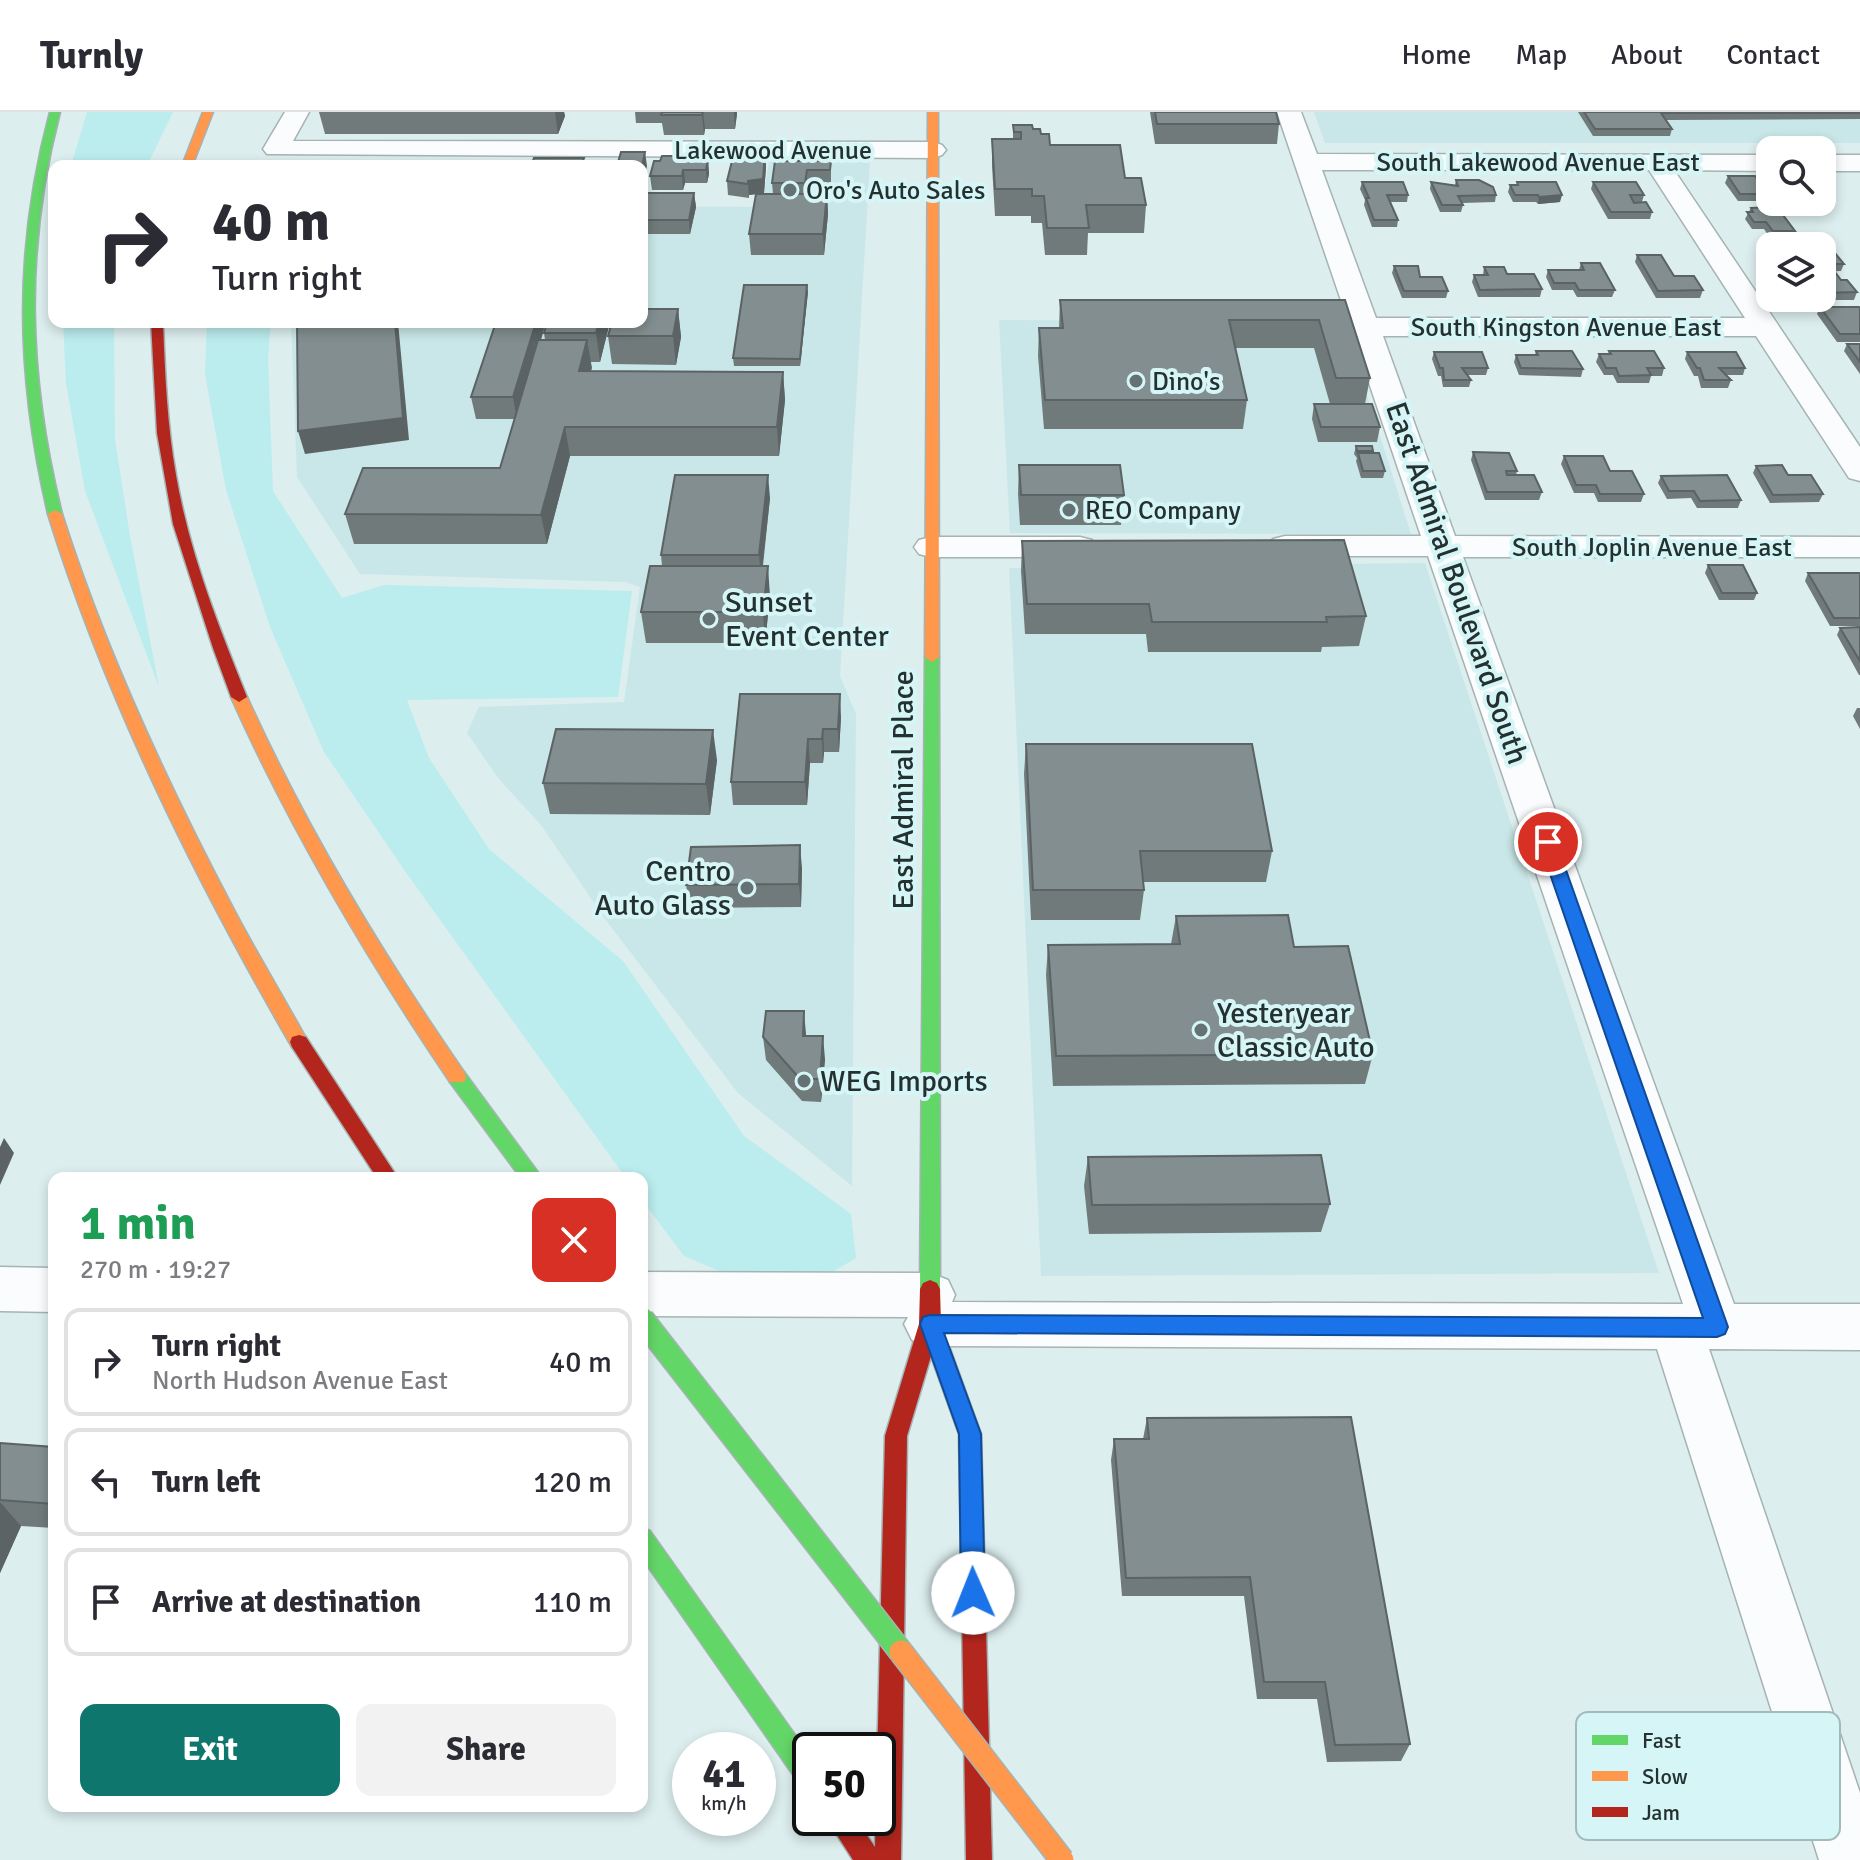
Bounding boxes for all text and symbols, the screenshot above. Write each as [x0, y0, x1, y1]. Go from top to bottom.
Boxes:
text: Turnly [40, 32, 143, 79]
text: Home [1402, 38, 1471, 72]
text: Map [1515, 38, 1567, 72]
text: About [1611, 38, 1683, 72]
text: Contact [1727, 38, 1820, 72]
street label: Lakewood Avenue [674, 135, 872, 167]
map controls [1756, 136, 1836, 312]
button: search [1756, 136, 1836, 216]
street label: South Lakewood Avenue East [1376, 147, 1700, 179]
place label: Oro's Auto Sales [806, 175, 985, 207]
marker: Oro's Auto Sales [781, 181, 799, 199]
text: 40 m [212, 187, 330, 256]
icon: right [80, 192, 184, 296]
button: layers [1756, 232, 1836, 312]
text: Turn right [212, 256, 362, 301]
street label: South Kingston Avenue East [1411, 312, 1721, 344]
place label: Dino's [1152, 366, 1220, 398]
marker: Dino's [1127, 372, 1145, 390]
street label: East Admiral Boulevard South [1377, 397, 1536, 769]
place label: REO Company [1085, 495, 1241, 527]
marker: REO Company [1060, 501, 1078, 519]
street label: South Joplin Avenue East [1512, 532, 1792, 564]
place label: Sunset Event Center [725, 584, 889, 655]
marker: Sunset Event Center [700, 610, 718, 628]
street label: East Admiral Place [885, 670, 922, 910]
pin [1514, 808, 1582, 876]
icon: arrive [1526, 820, 1570, 864]
place label: Centro Auto Glass [595, 853, 731, 924]
marker: Centro Auto Glass [738, 879, 756, 897]
place label: Yesteryear Classic Auto [1217, 995, 1375, 1066]
marker: Yesteryear Classic Auto [1192, 1021, 1210, 1039]
place label: WEG Imports [820, 1063, 988, 1100]
marker: WEG Imports [795, 1072, 813, 1090]
text: 1 min [80, 1194, 196, 1253]
button: close [532, 1198, 616, 1282]
text: 270 m · 19:27 [80, 1254, 231, 1286]
text: Turn right [152, 1328, 281, 1365]
icon: right [84, 1340, 128, 1384]
text: 40 m [549, 1344, 612, 1381]
text: North Hudson Avenue East [152, 1365, 448, 1397]
icon: left [84, 1460, 128, 1504]
text: Turn left [152, 1464, 261, 1501]
text: 120 m [533, 1464, 612, 1501]
position arrow [931, 1551, 1015, 1635]
icon: arrive [84, 1580, 128, 1624]
text: Arrive at destination [152, 1584, 421, 1621]
text: 110 m [533, 1584, 612, 1621]
button: Exit [80, 1704, 340, 1796]
button: Share [356, 1704, 616, 1796]
legend [1576, 1712, 1840, 1840]
text: Fast [1642, 1727, 1682, 1754]
speed limit sign: 50 [792, 1732, 896, 1836]
text: 41 [702, 1749, 746, 1799]
text: Slow [1642, 1763, 1688, 1790]
text: km/h [701, 1791, 747, 1816]
text: Jam [1642, 1799, 1680, 1826]

